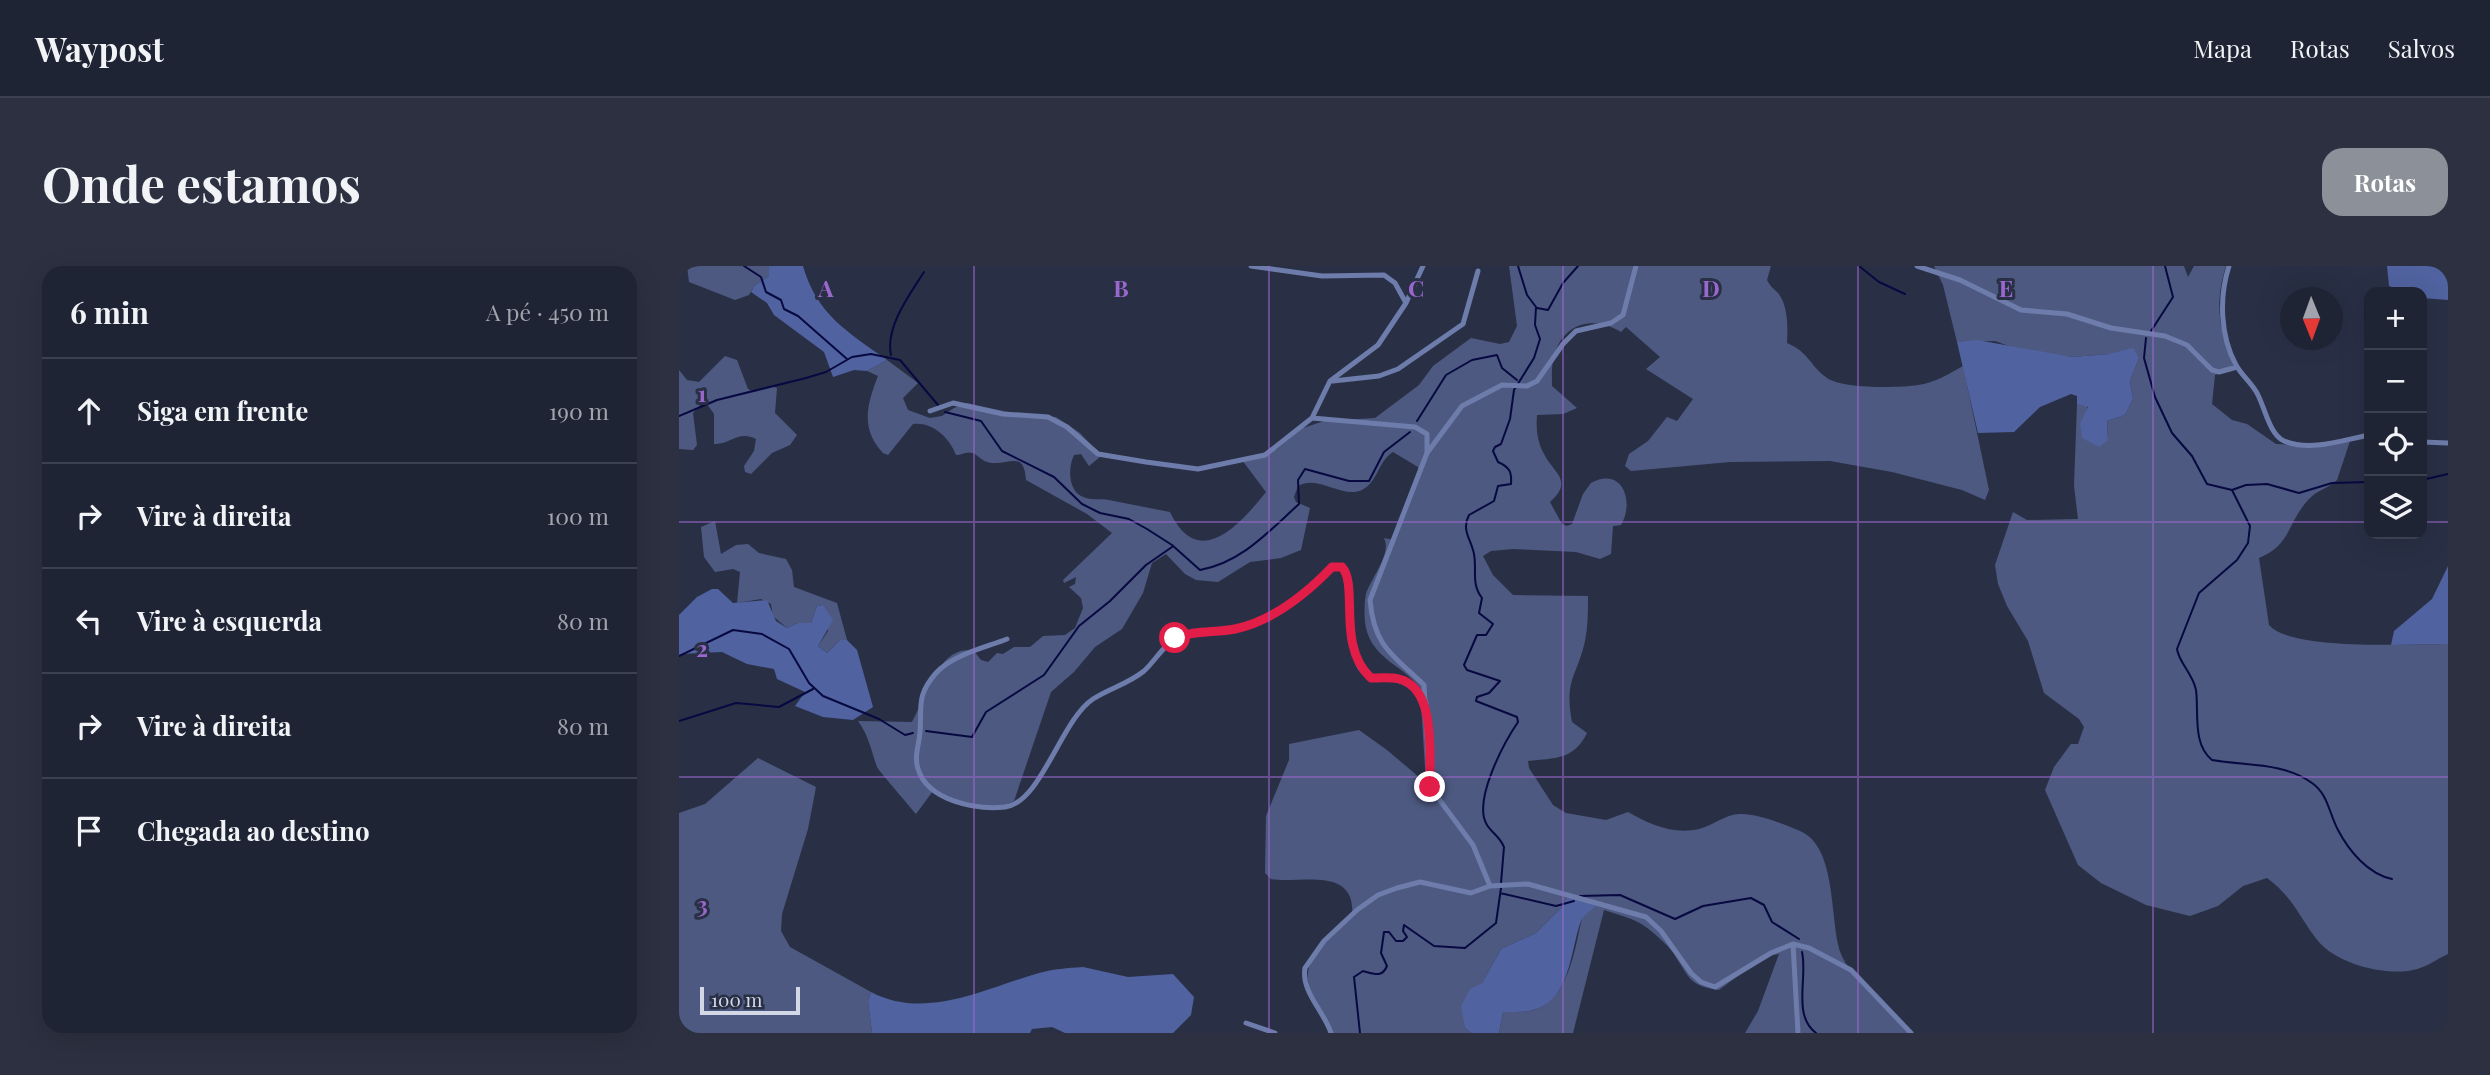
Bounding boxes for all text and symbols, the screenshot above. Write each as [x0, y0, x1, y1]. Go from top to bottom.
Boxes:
text: Waypost [35, 26, 164, 70]
text: Mapa [2193, 32, 2252, 64]
text: Rotas [2290, 32, 2350, 64]
text: Salvos [2388, 32, 2455, 64]
button: Rotas [2322, 148, 2448, 216]
text: Onde estamos [42, 150, 361, 215]
text: A [817, 272, 834, 303]
text: B [1113, 272, 1129, 303]
text: C [1408, 272, 1424, 303]
text: D [1702, 272, 1720, 303]
text: E [1999, 272, 2013, 303]
north arrow [2280, 287, 2343, 350]
map controls [2364, 287, 2427, 539]
button: + [2364, 287, 2427, 350]
text: 6 min [70, 292, 149, 332]
text: A pé · 450 m [486, 296, 609, 327]
button: − [2364, 350, 2427, 413]
text: 1 [698, 377, 707, 408]
icon: ahead [70, 392, 108, 430]
text: Siga em frente [137, 393, 308, 428]
text: 190 m [549, 395, 609, 426]
button: locate [2364, 413, 2427, 476]
button: layers [2364, 476, 2427, 539]
icon: right [70, 497, 108, 535]
text: Vire à direita [137, 498, 292, 533]
text: 100 m [547, 500, 609, 531]
icon: left [70, 602, 108, 640]
text: Vire à esquerda [137, 603, 322, 638]
text: 80 m [557, 605, 609, 636]
route start [1159, 622, 1190, 653]
text: 2 [696, 632, 708, 663]
icon: right [70, 707, 108, 745]
text: Vire à direita [137, 708, 292, 743]
text: 80 m [557, 710, 609, 741]
route end [1414, 771, 1445, 802]
icon: arrive [70, 812, 108, 850]
text: Chegada ao destino [137, 813, 370, 848]
text: 3 [696, 888, 708, 919]
scale bar [700, 984, 800, 1016]
text: 100 m [711, 986, 762, 1012]

